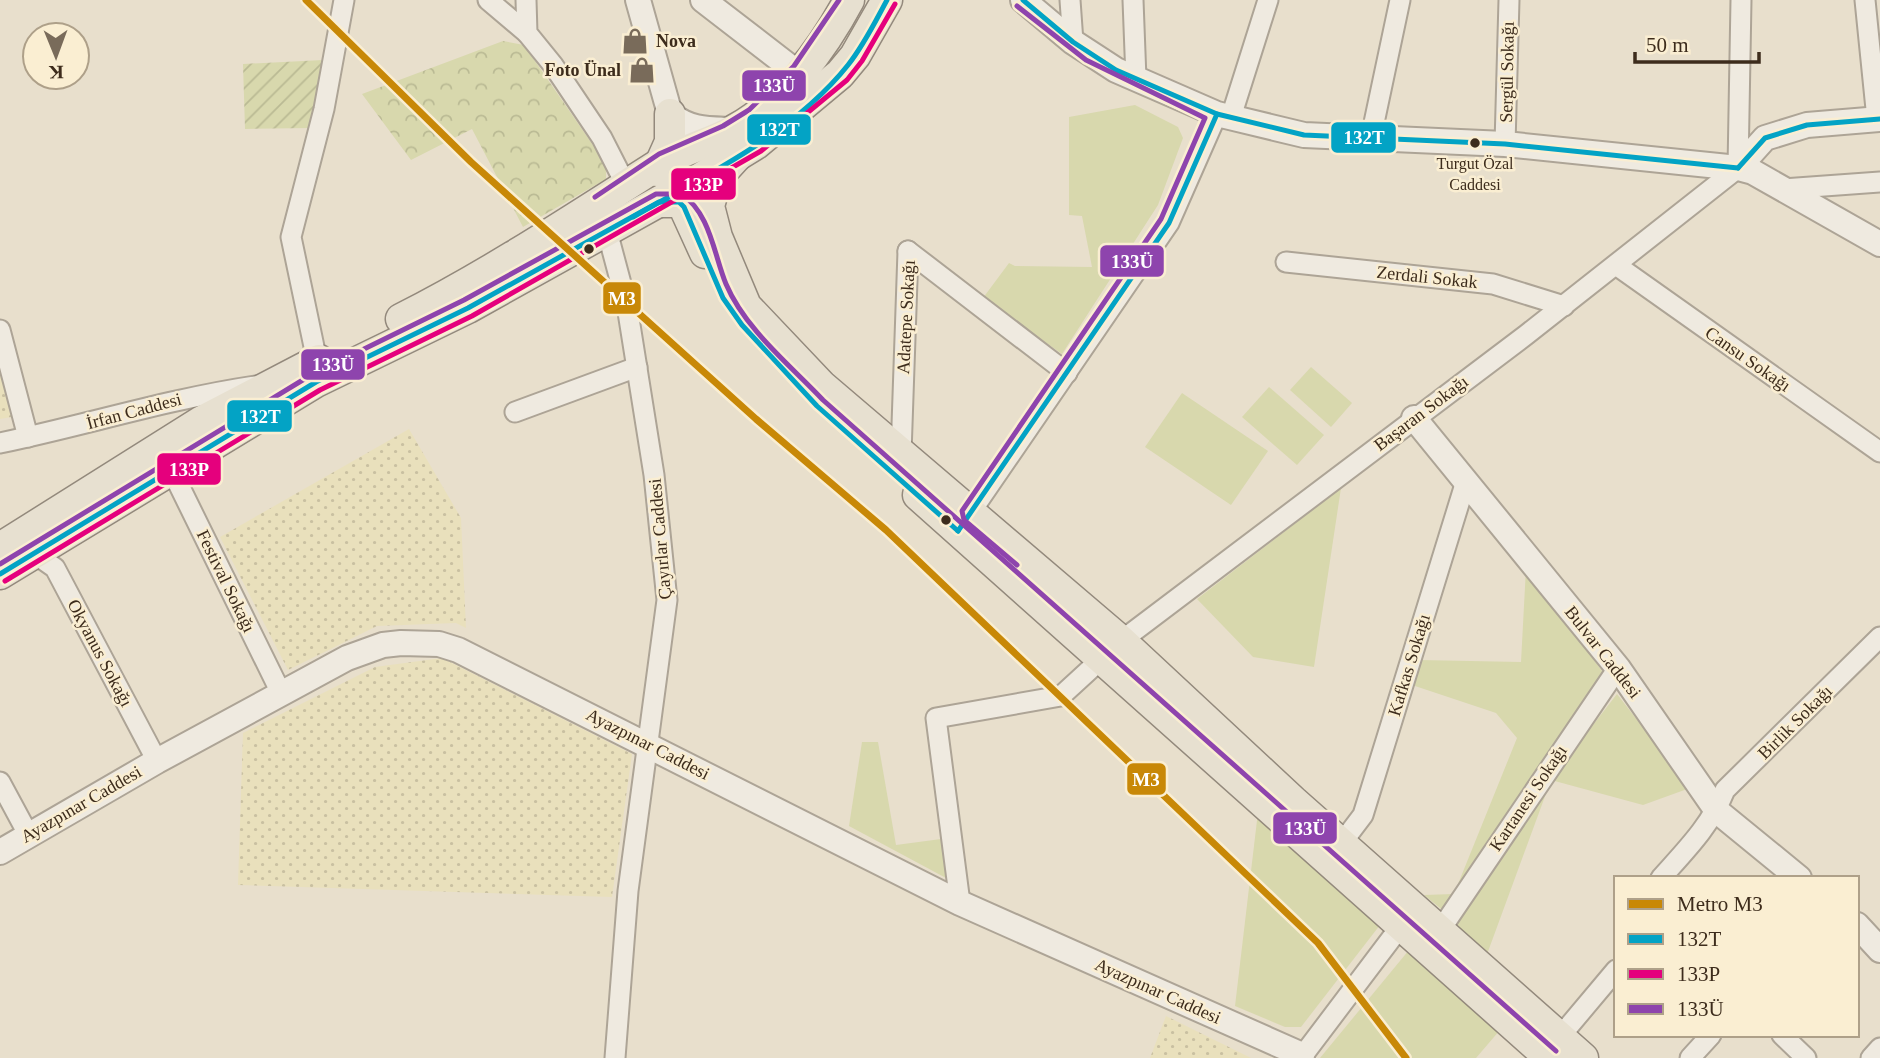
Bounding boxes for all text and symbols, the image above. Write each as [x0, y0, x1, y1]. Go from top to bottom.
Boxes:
north arrow [21, 21, 91, 91]
street label: Sergül Sokağı [1496, 21, 1518, 123]
scale bar [1635, 21, 1759, 65]
shop icon: Nova [620, 26, 650, 56]
place label: Nova [656, 31, 696, 51]
text: 50 m [1646, 33, 1689, 57]
shop icon: Foto Ünal [627, 55, 657, 85]
place label: Foto Ünal [545, 60, 621, 80]
text: K [48, 62, 64, 83]
line badge: 133Ü [741, 69, 807, 102]
text: 133Ü [753, 75, 795, 96]
line badge: 132T [746, 113, 812, 146]
text: 132T [758, 119, 800, 140]
line badge: 132T [1330, 121, 1397, 154]
text: 132T [1343, 127, 1385, 148]
marker: Turgut Özal Caddesi [1468, 136, 1482, 150]
place label: Turgut Özal Caddesi [1437, 155, 1514, 193]
line badge: 133P [670, 167, 737, 201]
text: 133P [683, 174, 723, 195]
unlabelled marker [582, 242, 596, 256]
line badge: 133Ü [1099, 244, 1165, 278]
text: 133Ü [1111, 251, 1153, 272]
street label: Adatepe Sokağı [893, 259, 919, 375]
street label: Zerdali Sokak [1375, 262, 1479, 292]
line badge: M3 [602, 281, 642, 315]
text: M3 [608, 288, 636, 309]
street label: Cansu Sokağı [1702, 322, 1794, 396]
line badge: 133Ü [300, 348, 366, 381]
text: 133Ü [312, 354, 354, 375]
street label: Başaran Sokağı [1370, 371, 1472, 455]
street label: İrfan Caddesi [84, 389, 184, 433]
line badge: 132T [226, 399, 293, 433]
text: 132T [239, 406, 281, 427]
line badge: 133P [156, 452, 222, 486]
text: 133P [169, 459, 209, 480]
street label: Çayırlar Caddesi [645, 478, 675, 600]
unlabelled marker [939, 513, 953, 527]
street label: Festival Sokağı [193, 527, 259, 635]
street label: Okyanus Sokağı [63, 596, 137, 710]
street label: Bulvar Caddesi [1561, 602, 1645, 702]
street label: Kafkas Sokağı [1384, 612, 1434, 718]
street label: Birlik Sokağı [1754, 681, 1836, 763]
street label: Ayazpınar Caddesi [583, 704, 713, 784]
street label: Kartanesi Sokağı [1485, 741, 1571, 855]
street label: Ayazpınar Caddesi [17, 761, 145, 847]
line badge: M3 [1126, 762, 1167, 796]
text: M3 [1132, 769, 1160, 790]
line badge: 133Ü [1272, 811, 1338, 845]
text: 133Ü [1284, 818, 1326, 839]
legend [1614, 876, 1859, 1037]
text: Metro M3 [1677, 892, 1763, 916]
text: 132T [1677, 927, 1722, 951]
street label: Ayazpınar Caddesi [1092, 954, 1224, 1028]
text: 133P [1677, 962, 1720, 986]
text: 133Ü [1677, 997, 1724, 1021]

